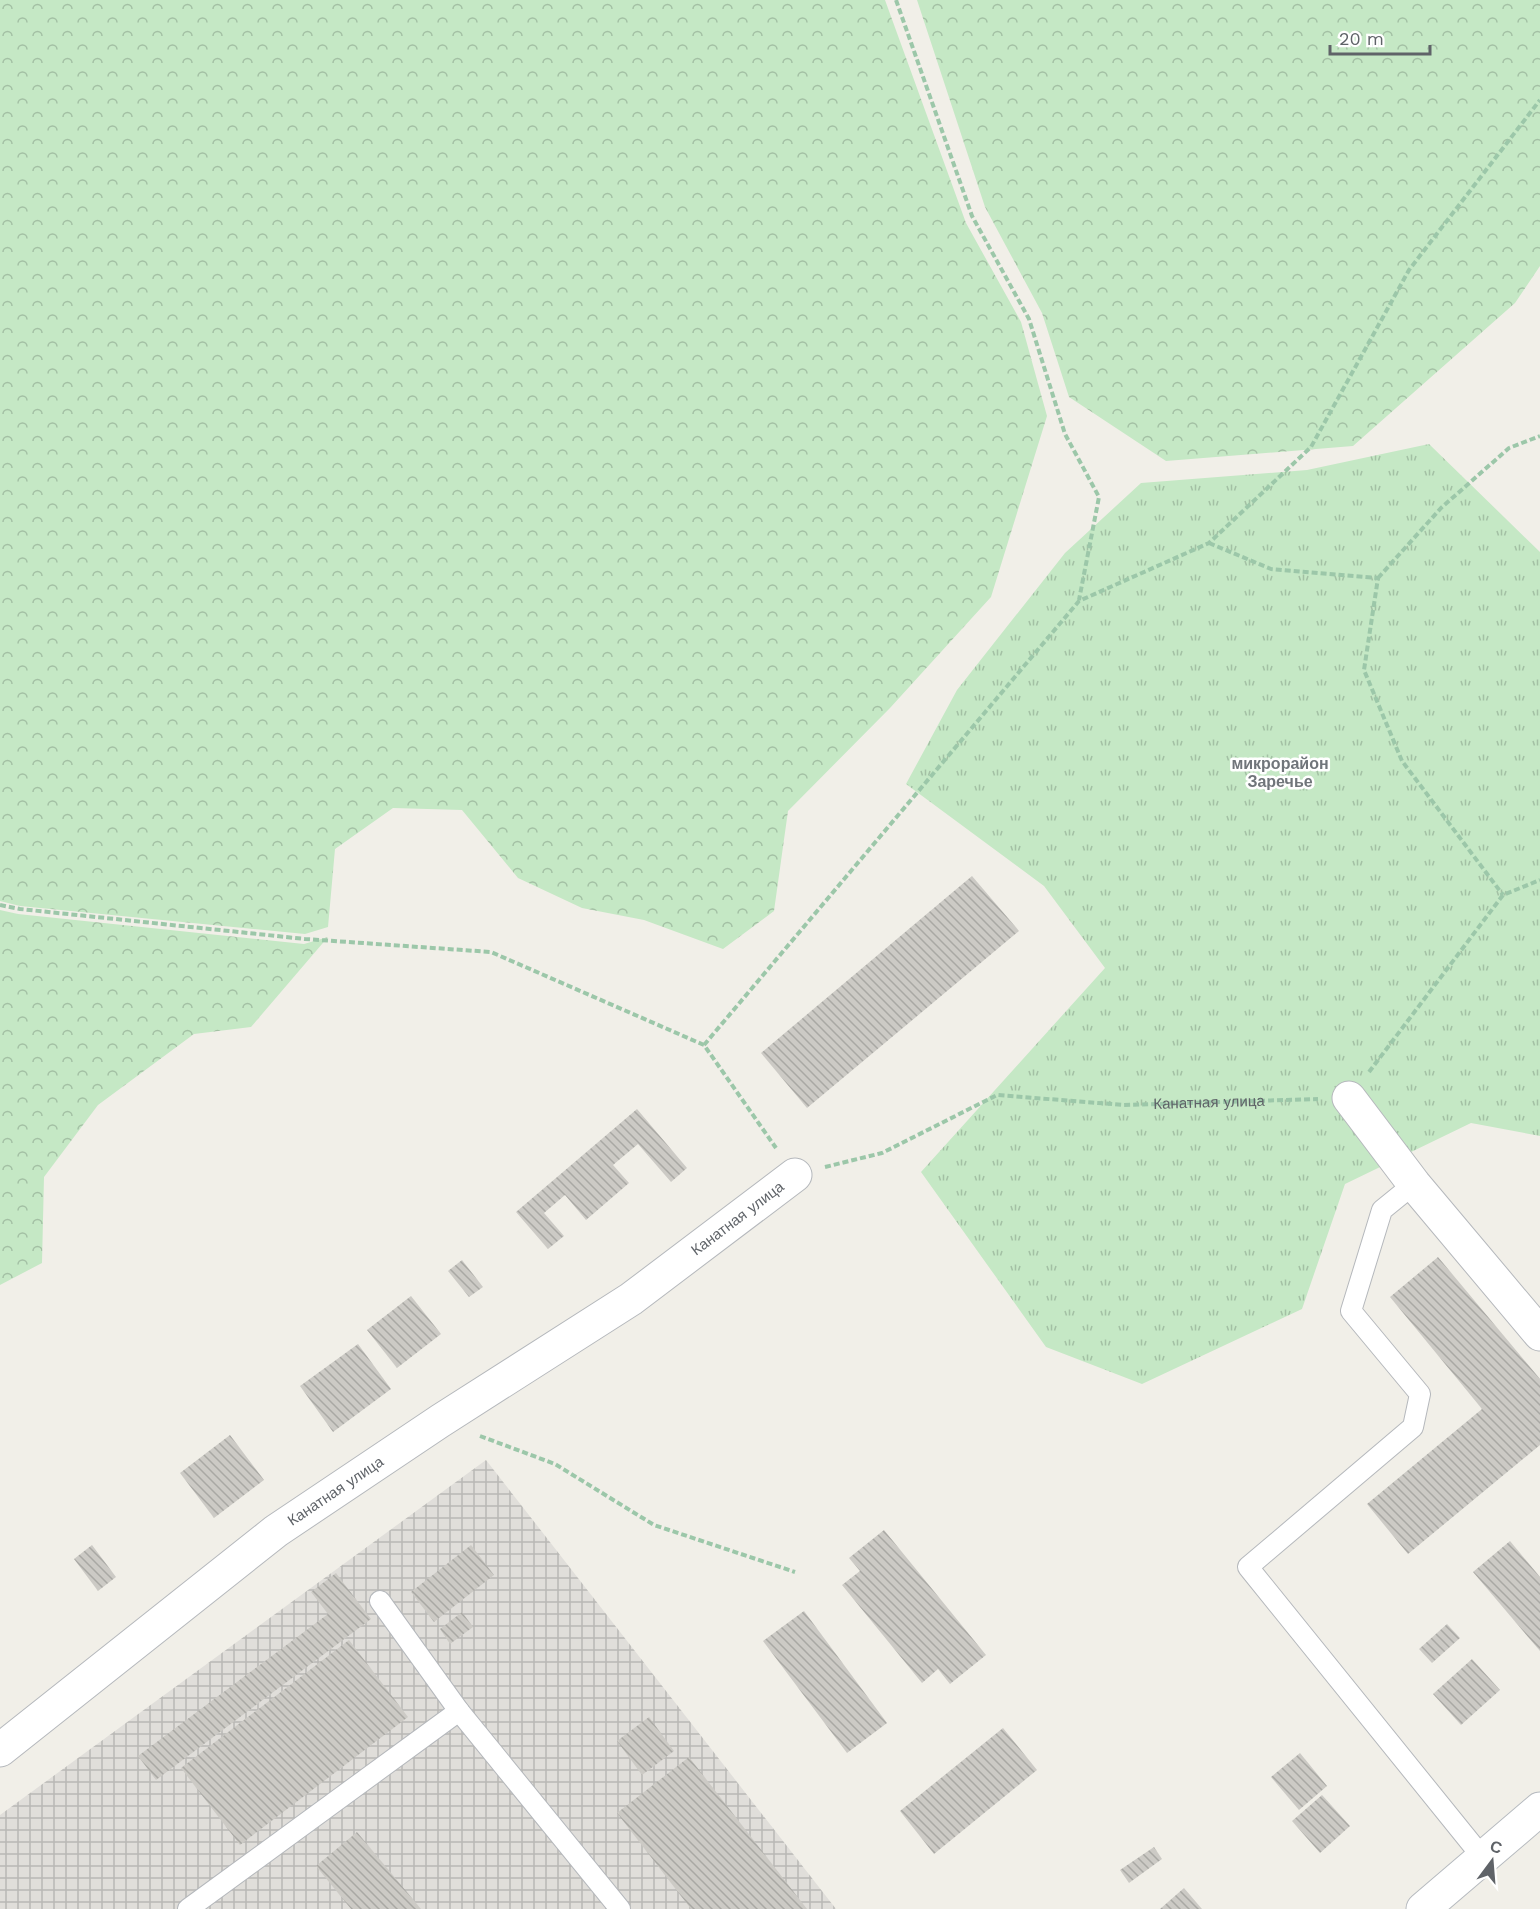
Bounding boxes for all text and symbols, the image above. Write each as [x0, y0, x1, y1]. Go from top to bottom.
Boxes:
scale bar [1330, 18, 1430, 56]
text: 20 m [1339, 28, 1384, 49]
district label: микрорайон Заречье [1231, 754, 1329, 791]
street label: Канатная улица [1153, 1092, 1266, 1113]
street label: Канатная улица [688, 1177, 788, 1259]
street label: Канатная улица [284, 1452, 387, 1530]
north arrow [1462, 1831, 1522, 1891]
text: С [1488, 1836, 1505, 1858]

